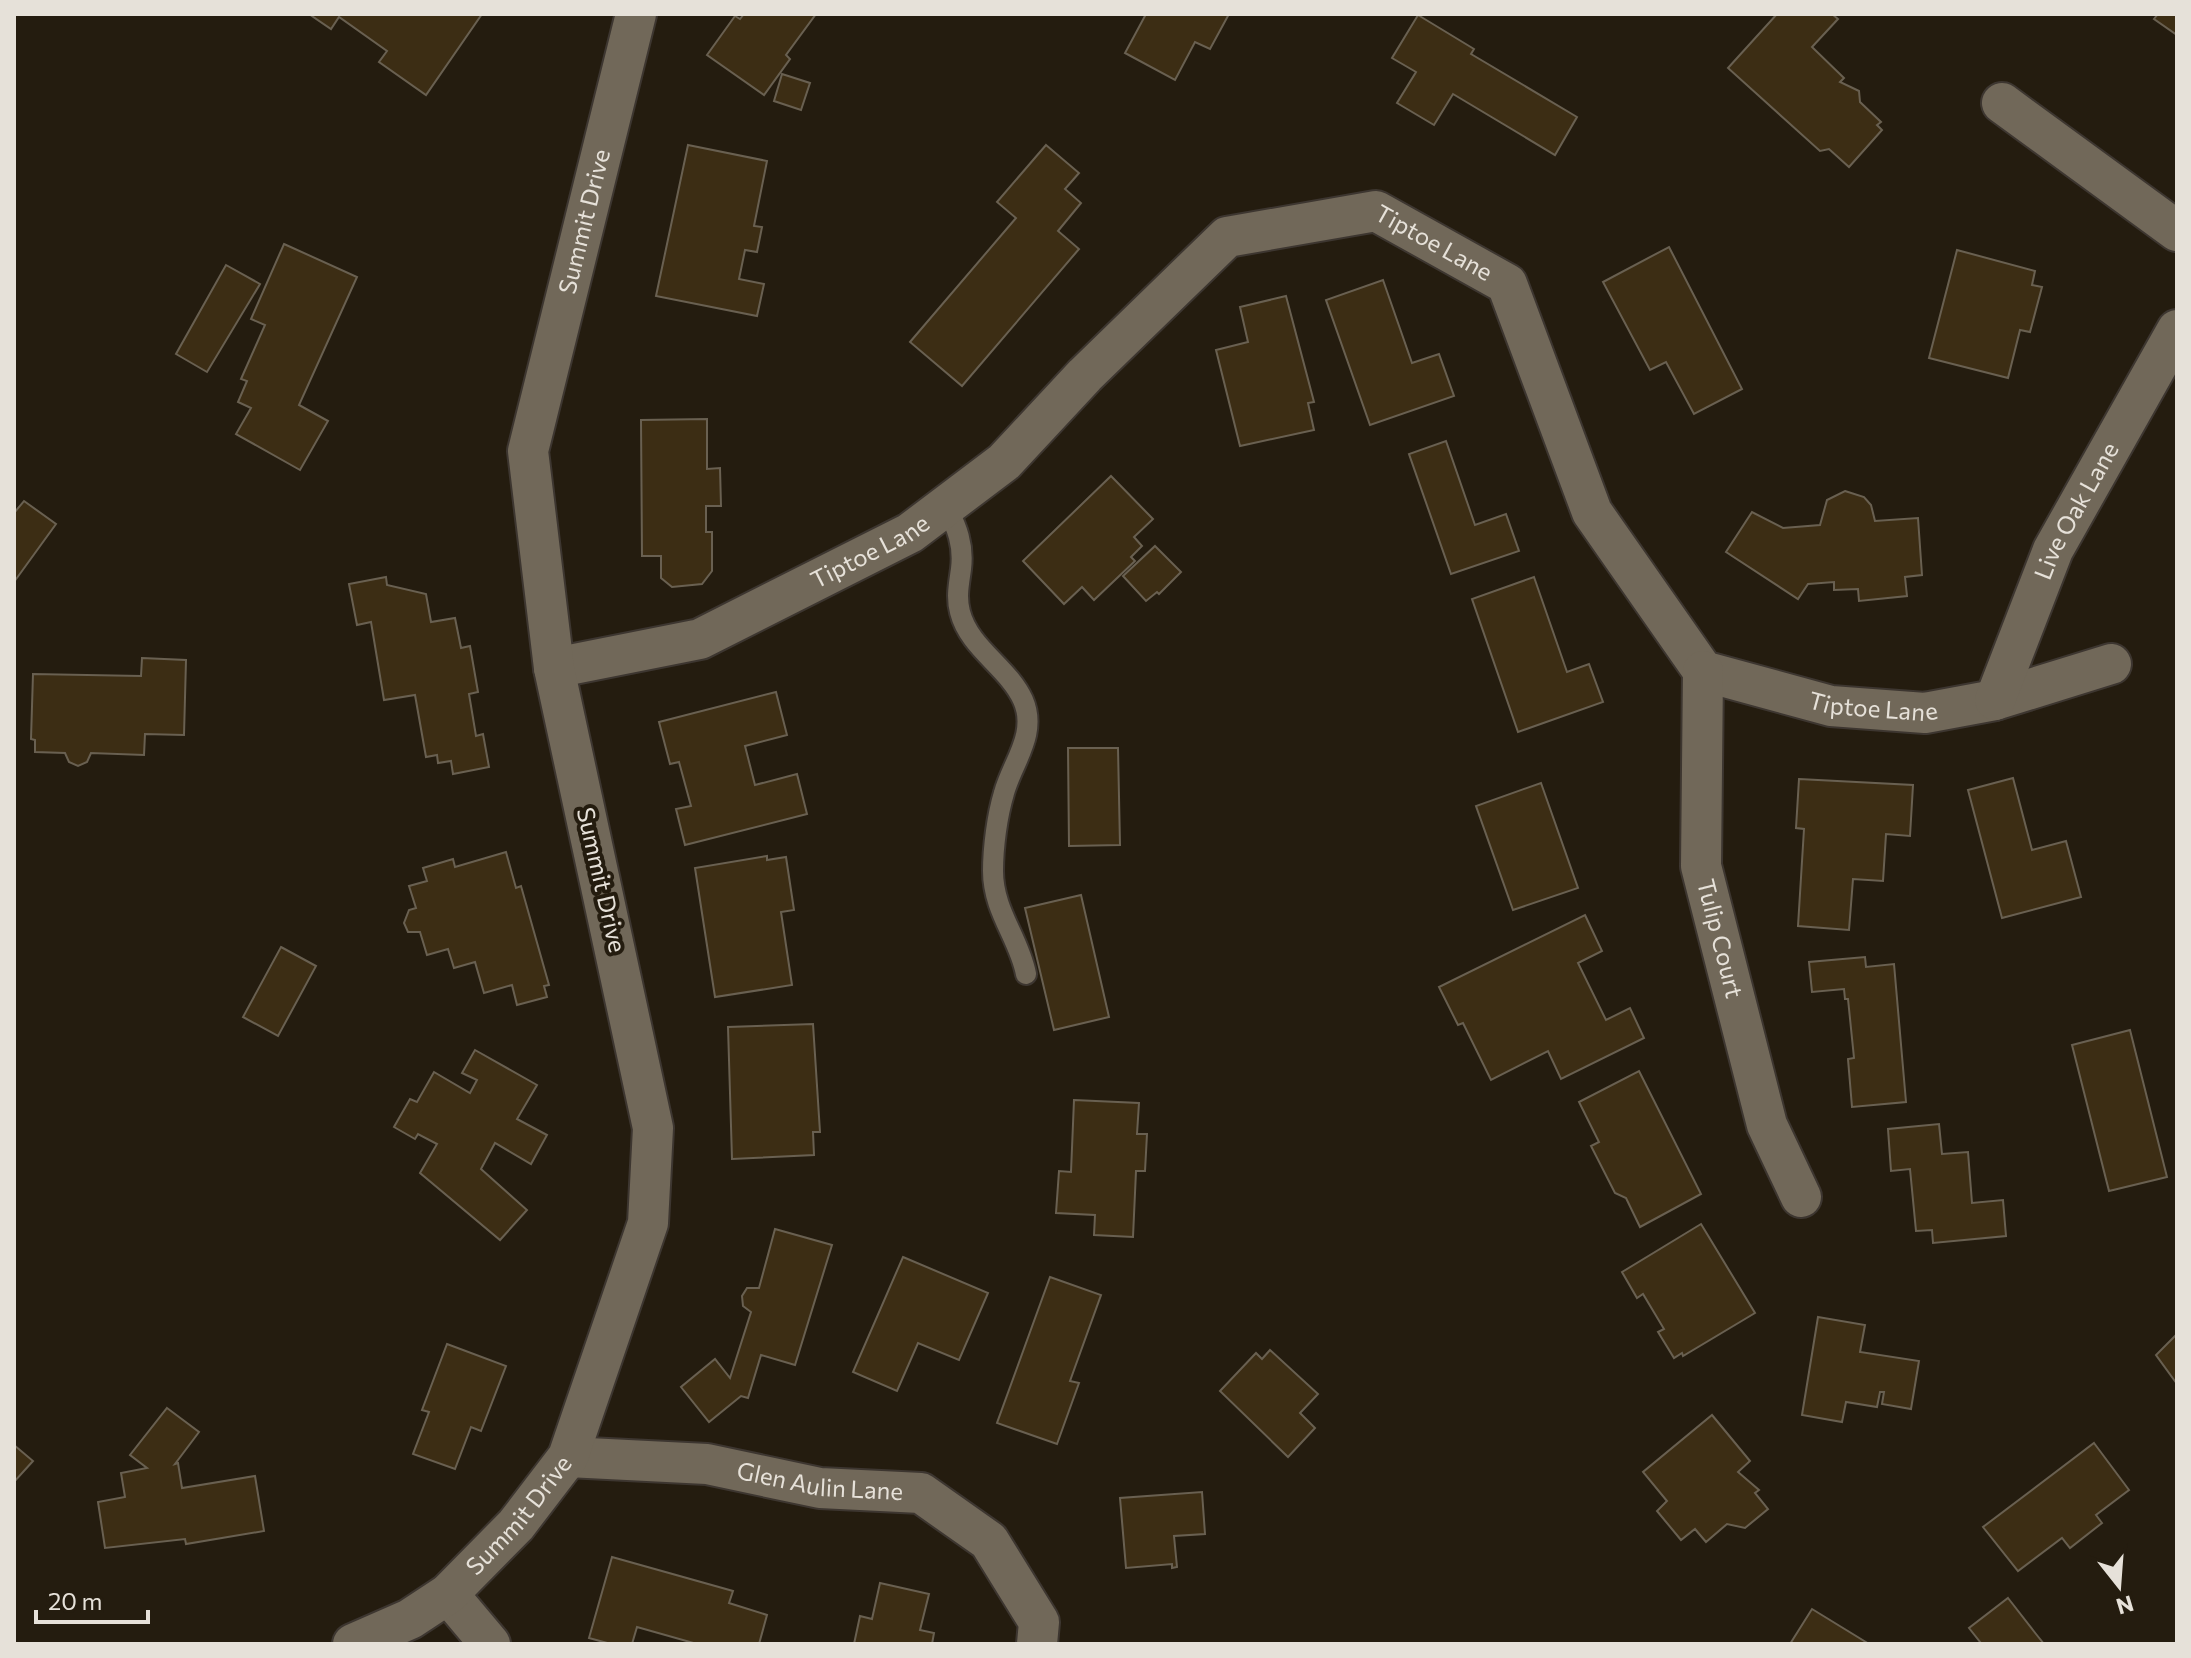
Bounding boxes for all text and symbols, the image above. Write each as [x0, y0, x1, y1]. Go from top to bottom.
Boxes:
street label: Summit Drive [551, 146, 615, 297]
street label: Tiptoe Lane [1371, 198, 1498, 286]
street label: Live Oak Lane [2027, 437, 2124, 583]
street label: Tiptoe Lane [806, 508, 934, 594]
street label: Tiptoe Lane [1806, 685, 1940, 726]
street label: Summit Drive [572, 804, 633, 955]
street label: Tulip Court [1692, 876, 1750, 1001]
street label: Summit Drive [459, 1449, 577, 1580]
street label: Glen Aulin Lane [735, 1455, 904, 1505]
north arrow [2079, 1546, 2159, 1626]
scale bar [36, 1574, 148, 1624]
text: 20 m [48, 1586, 102, 1615]
text: N [2113, 1590, 2137, 1621]

